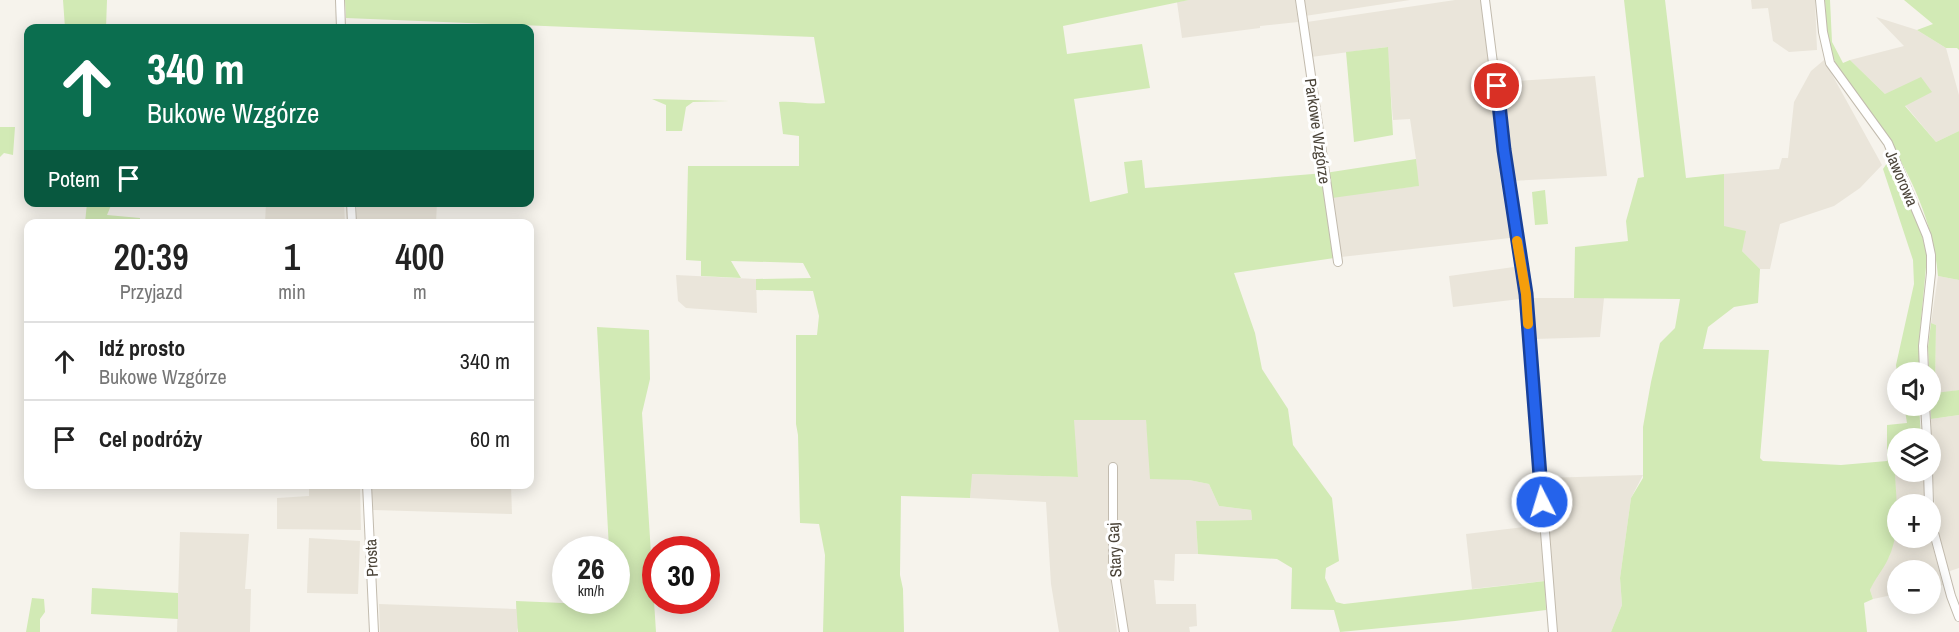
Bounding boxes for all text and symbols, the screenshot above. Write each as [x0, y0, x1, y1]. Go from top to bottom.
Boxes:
text: 340 m [147, 41, 245, 97]
icon: ahead [48, 48, 126, 126]
pin [1471, 60, 1522, 111]
icon: arrive [1480, 69, 1513, 102]
street label: Parkowe Wzgórze [1300, 77, 1336, 185]
text: Bukowe Wzgórze [147, 95, 319, 131]
street label: Jaworowa [1880, 147, 1924, 210]
icon: arrive [112, 162, 145, 195]
text: Potem [48, 164, 100, 194]
text: 20:39 [114, 233, 189, 281]
text: 1 [284, 233, 300, 281]
text: 400 [395, 233, 444, 281]
text: Przyjazd [120, 278, 183, 305]
text: min [278, 278, 306, 305]
text: m [413, 278, 427, 305]
text: Idź prosto [99, 333, 185, 363]
icon: ahead [48, 345, 81, 378]
text: 340 m [460, 346, 510, 376]
map controls [1887, 362, 1941, 614]
button: sound [1887, 362, 1941, 416]
text: Bukowe Wzgórze [99, 363, 227, 390]
icon: arrive [48, 423, 81, 456]
text: Cel podróży [99, 424, 202, 454]
text: 60 m [470, 424, 510, 454]
button: layers [1887, 428, 1941, 482]
position arrow [1510, 470, 1574, 534]
button: + [1887, 494, 1941, 548]
street label: Stary Gaj [1102, 522, 1126, 578]
speed limit sign: 30 [642, 536, 720, 614]
street label: Prosta [359, 538, 383, 578]
text: 26 [577, 548, 605, 588]
button: − [1887, 560, 1941, 614]
text: km/h [578, 580, 604, 601]

